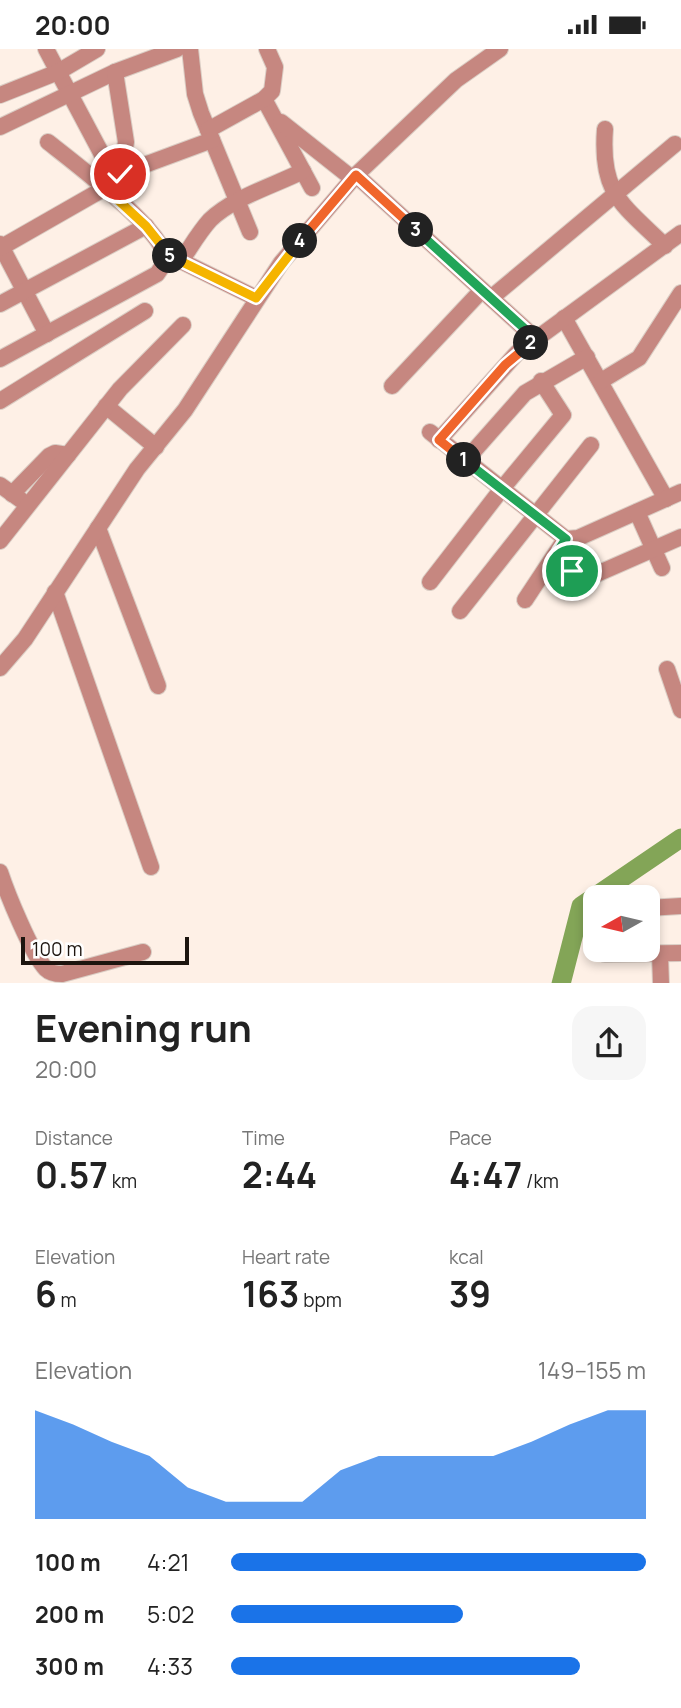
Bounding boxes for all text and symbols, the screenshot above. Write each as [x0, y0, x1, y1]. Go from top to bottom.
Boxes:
text: 20:00 [35, 7, 111, 43]
pin [90, 144, 150, 204]
icon: check [101, 155, 139, 193]
pin: 3 [398, 213, 434, 247]
text: 3 [410, 216, 421, 242]
pin: 4 [282, 223, 318, 259]
text: 4 [294, 227, 305, 253]
pin: 5 [152, 239, 188, 273]
text: 5 [164, 242, 175, 268]
pin: 2 [514, 325, 548, 361]
text: 2 [525, 329, 536, 355]
pin: 1 [447, 443, 482, 477]
text: 1 [459, 446, 468, 472]
pin [542, 541, 602, 601]
icon: arrive [553, 552, 591, 590]
north arrow [583, 885, 660, 963]
map controls [583, 885, 660, 962]
scale bar [21, 935, 189, 966]
text: 100 m [32, 936, 83, 962]
text: Evening run [35, 1001, 252, 1053]
button: share [572, 1006, 646, 1080]
text: 20:00 [35, 1053, 97, 1085]
text: Distance [35, 1125, 113, 1151]
text: Time [242, 1125, 285, 1151]
text: Pace [449, 1125, 492, 1151]
text: 0.57 [35, 1151, 108, 1199]
text: 2:44 [242, 1151, 317, 1199]
text: 4:47 [449, 1151, 522, 1199]
text: km [108, 1168, 137, 1194]
text: /km [522, 1168, 559, 1194]
text: Elevation [35, 1244, 115, 1270]
text: Heart rate [242, 1244, 330, 1270]
text: kcal [449, 1244, 484, 1270]
text: 6 [35, 1270, 57, 1318]
text: 163 [242, 1270, 299, 1318]
text: 39 [449, 1270, 491, 1318]
text: m [57, 1287, 77, 1313]
text: bpm [299, 1287, 342, 1313]
text: Elevation [35, 1354, 132, 1386]
text: 149–155 m [538, 1354, 646, 1386]
text: 100 m [35, 1546, 101, 1578]
text: 4:21 [147, 1546, 190, 1578]
text: 200 m [35, 1598, 104, 1630]
text: 5:02 [147, 1598, 194, 1630]
text: 300 m [35, 1650, 104, 1682]
text: 4:33 [147, 1650, 193, 1682]

